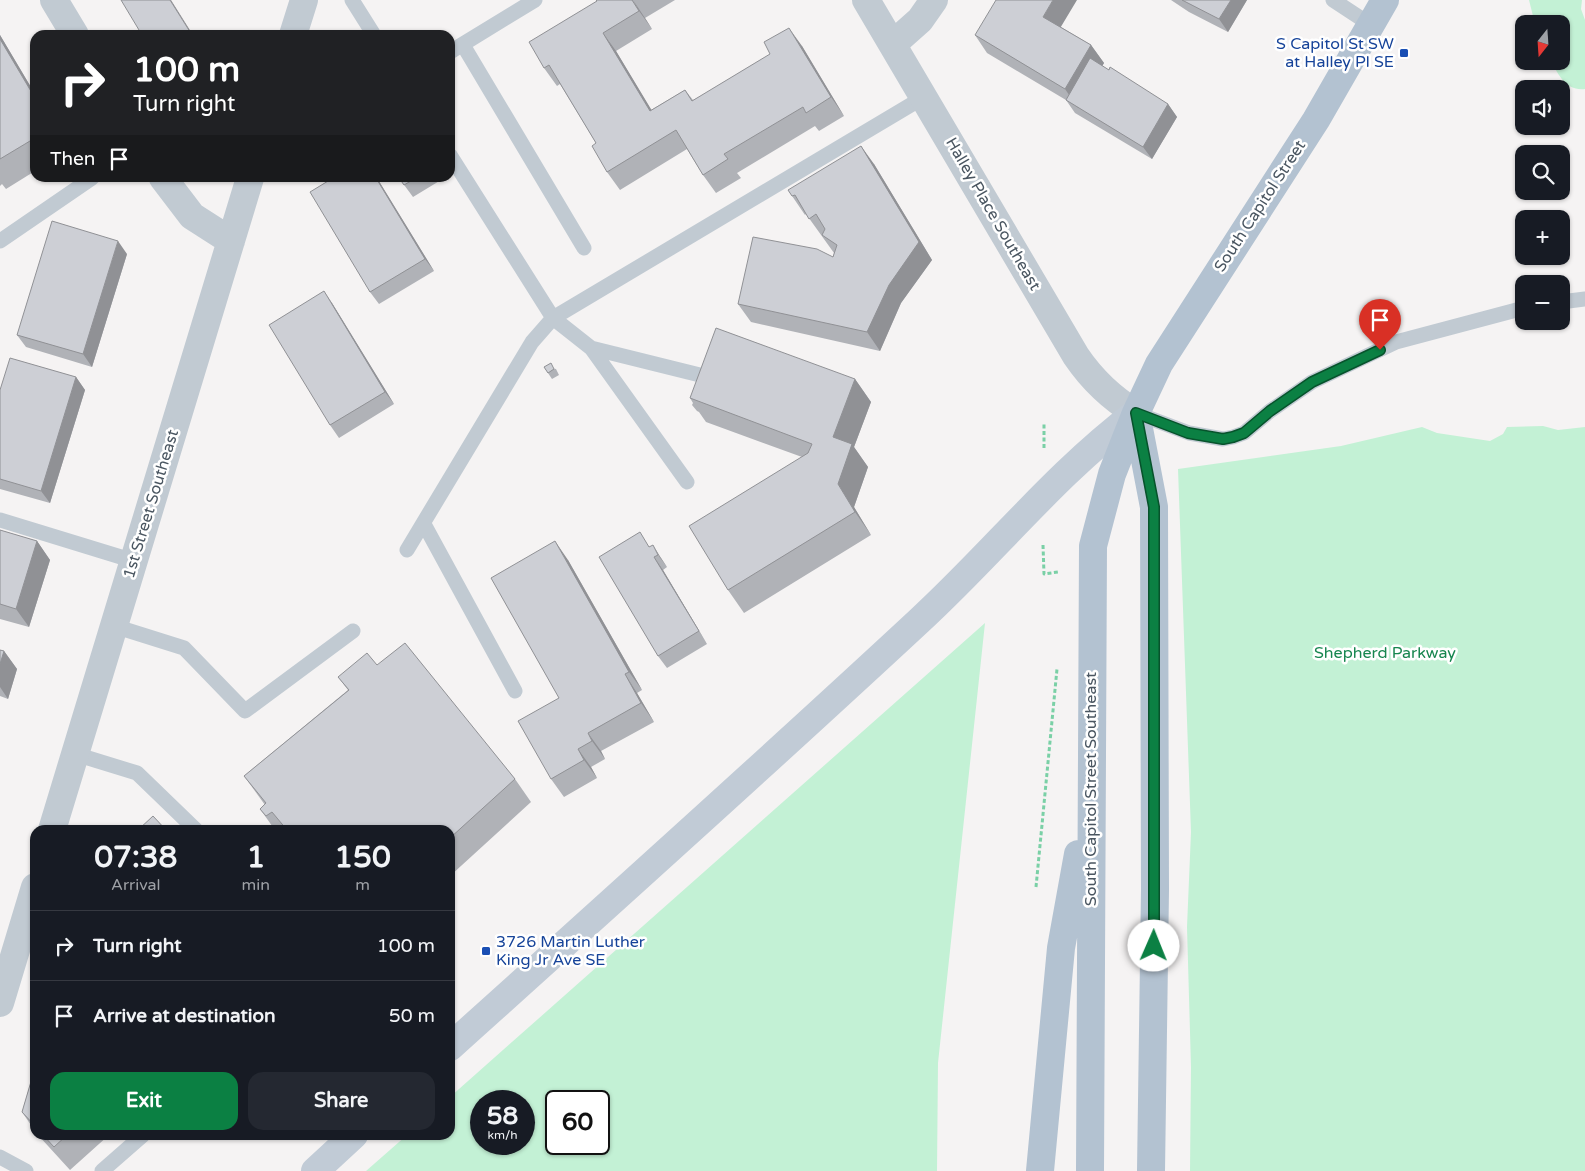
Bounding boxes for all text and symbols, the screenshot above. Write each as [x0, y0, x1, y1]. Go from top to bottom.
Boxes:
north arrow [1515, 15, 1570, 70]
map controls [1515, 15, 1570, 330]
place label: S Capitol St SW at Halley Pl SE [1276, 34, 1394, 72]
marker: S Capitol St SW at Halley Pl SE [1398, 47, 1410, 59]
text: 100 m [133, 49, 240, 91]
icon: right [50, 50, 115, 115]
button: sound [1515, 80, 1570, 135]
text: Turn right [133, 91, 235, 117]
street label: Halley Place Southeast [941, 134, 1045, 294]
street label: South Capitol Street [1210, 136, 1310, 276]
icon: arrive [105, 145, 133, 173]
button: search [1515, 145, 1570, 200]
text: Then [50, 148, 95, 170]
button: + [1515, 210, 1570, 265]
button: − [1515, 275, 1570, 330]
pin [1359, 299, 1401, 350]
icon: arrive [1366, 306, 1394, 334]
street label: 1st Street Southeast [119, 427, 183, 581]
park label: Shepherd Parkway [1314, 643, 1456, 663]
street label: South Capitol Street Southeast [1081, 672, 1101, 906]
text: 07:38 [94, 839, 177, 876]
text: 1 [246, 839, 265, 876]
text: 150 [334, 839, 391, 876]
text: Arrival [111, 875, 161, 895]
text: min [242, 875, 270, 895]
text: m [355, 875, 370, 895]
position arrow [1127, 919, 1179, 971]
icon: right [50, 932, 78, 960]
place label: 3726 Martin Luther King Jr Ave SE [496, 932, 646, 970]
text: Turn right [93, 935, 181, 957]
text: 100 m [377, 935, 435, 957]
marker: 3726 Martin Luther King Jr Ave SE [480, 945, 492, 957]
icon: arrive [50, 1002, 78, 1030]
text: Arrive at destination [93, 1005, 276, 1027]
text: 50 m [389, 1005, 435, 1027]
button: Exit [50, 1072, 238, 1130]
button: Share [248, 1072, 435, 1130]
speed limit sign: 60 [545, 1090, 610, 1155]
text: 58 [487, 1101, 518, 1131]
text: km/h [487, 1128, 518, 1142]

